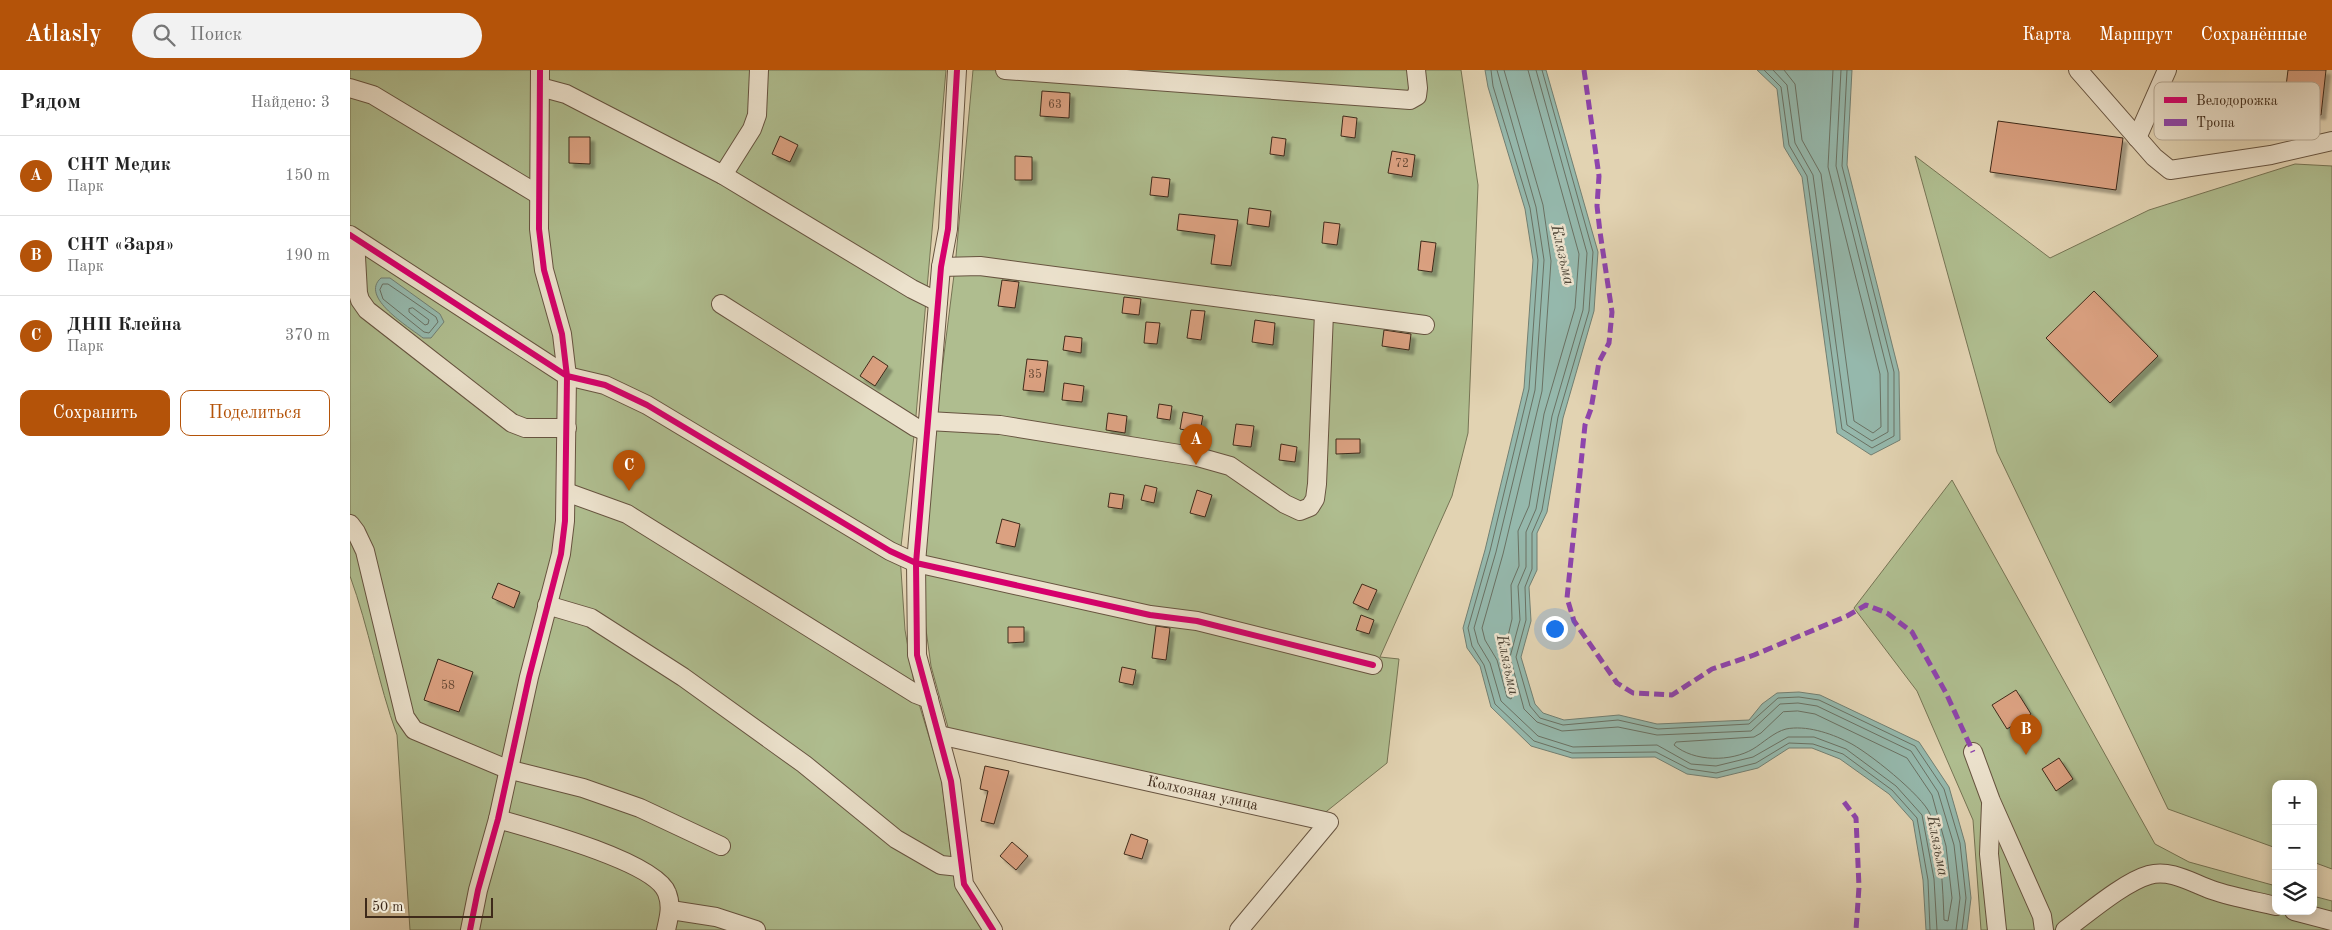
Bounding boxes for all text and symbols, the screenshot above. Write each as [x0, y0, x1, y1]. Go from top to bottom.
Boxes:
search box [132, 13, 482, 58]
icon: search [150, 21, 178, 49]
text: Atlasly [25, 23, 102, 47]
text: Поиск [190, 26, 242, 45]
text: Карта [2022, 26, 2071, 44]
text: Маршрут [2099, 26, 2173, 44]
text: Сохранённые [2201, 26, 2307, 44]
legend [2154, 82, 2320, 140]
text: Рядом [20, 92, 81, 113]
text: Велодорожка [2196, 94, 2278, 108]
text: Найдено: 3 [251, 95, 330, 111]
house number: 63 [1048, 99, 1062, 111]
text: Тропа [2196, 116, 2235, 130]
text: СНТ Медик [67, 156, 171, 175]
house number: 72 [1395, 158, 1409, 170]
text: A [30, 168, 42, 184]
text: 150 m [285, 168, 330, 184]
text: Парк [67, 179, 104, 195]
water label: Клязьма [1547, 222, 1577, 287]
text: СНТ «Заря» [67, 236, 175, 255]
text: B [30, 248, 42, 264]
text: 190 m [285, 248, 330, 264]
text: Парк [67, 259, 104, 275]
text: ДНП Клейна [67, 316, 182, 335]
text: C [31, 328, 41, 344]
text: 370 m [285, 328, 330, 344]
text: Парк [67, 339, 104, 355]
house number: 35 [1028, 368, 1042, 381]
button: Сохранить [20, 390, 170, 436]
button: Поделиться [180, 390, 330, 436]
pin: A [1180, 424, 1212, 465]
pin: C [613, 450, 645, 491]
your location [1542, 616, 1568, 642]
water label: Клязьма [1493, 632, 1521, 697]
house number: 58 [441, 679, 455, 692]
pin: B [2010, 714, 2042, 755]
street label: Колхозная улица [1146, 774, 1260, 814]
map controls [2272, 780, 2317, 915]
button: + [2272, 780, 2317, 825]
water label: Клязьма [1923, 813, 1951, 878]
button: − [2272, 825, 2317, 870]
button: layers [2272, 870, 2317, 915]
scale bar [365, 895, 492, 918]
text: 50 m [372, 900, 403, 914]

